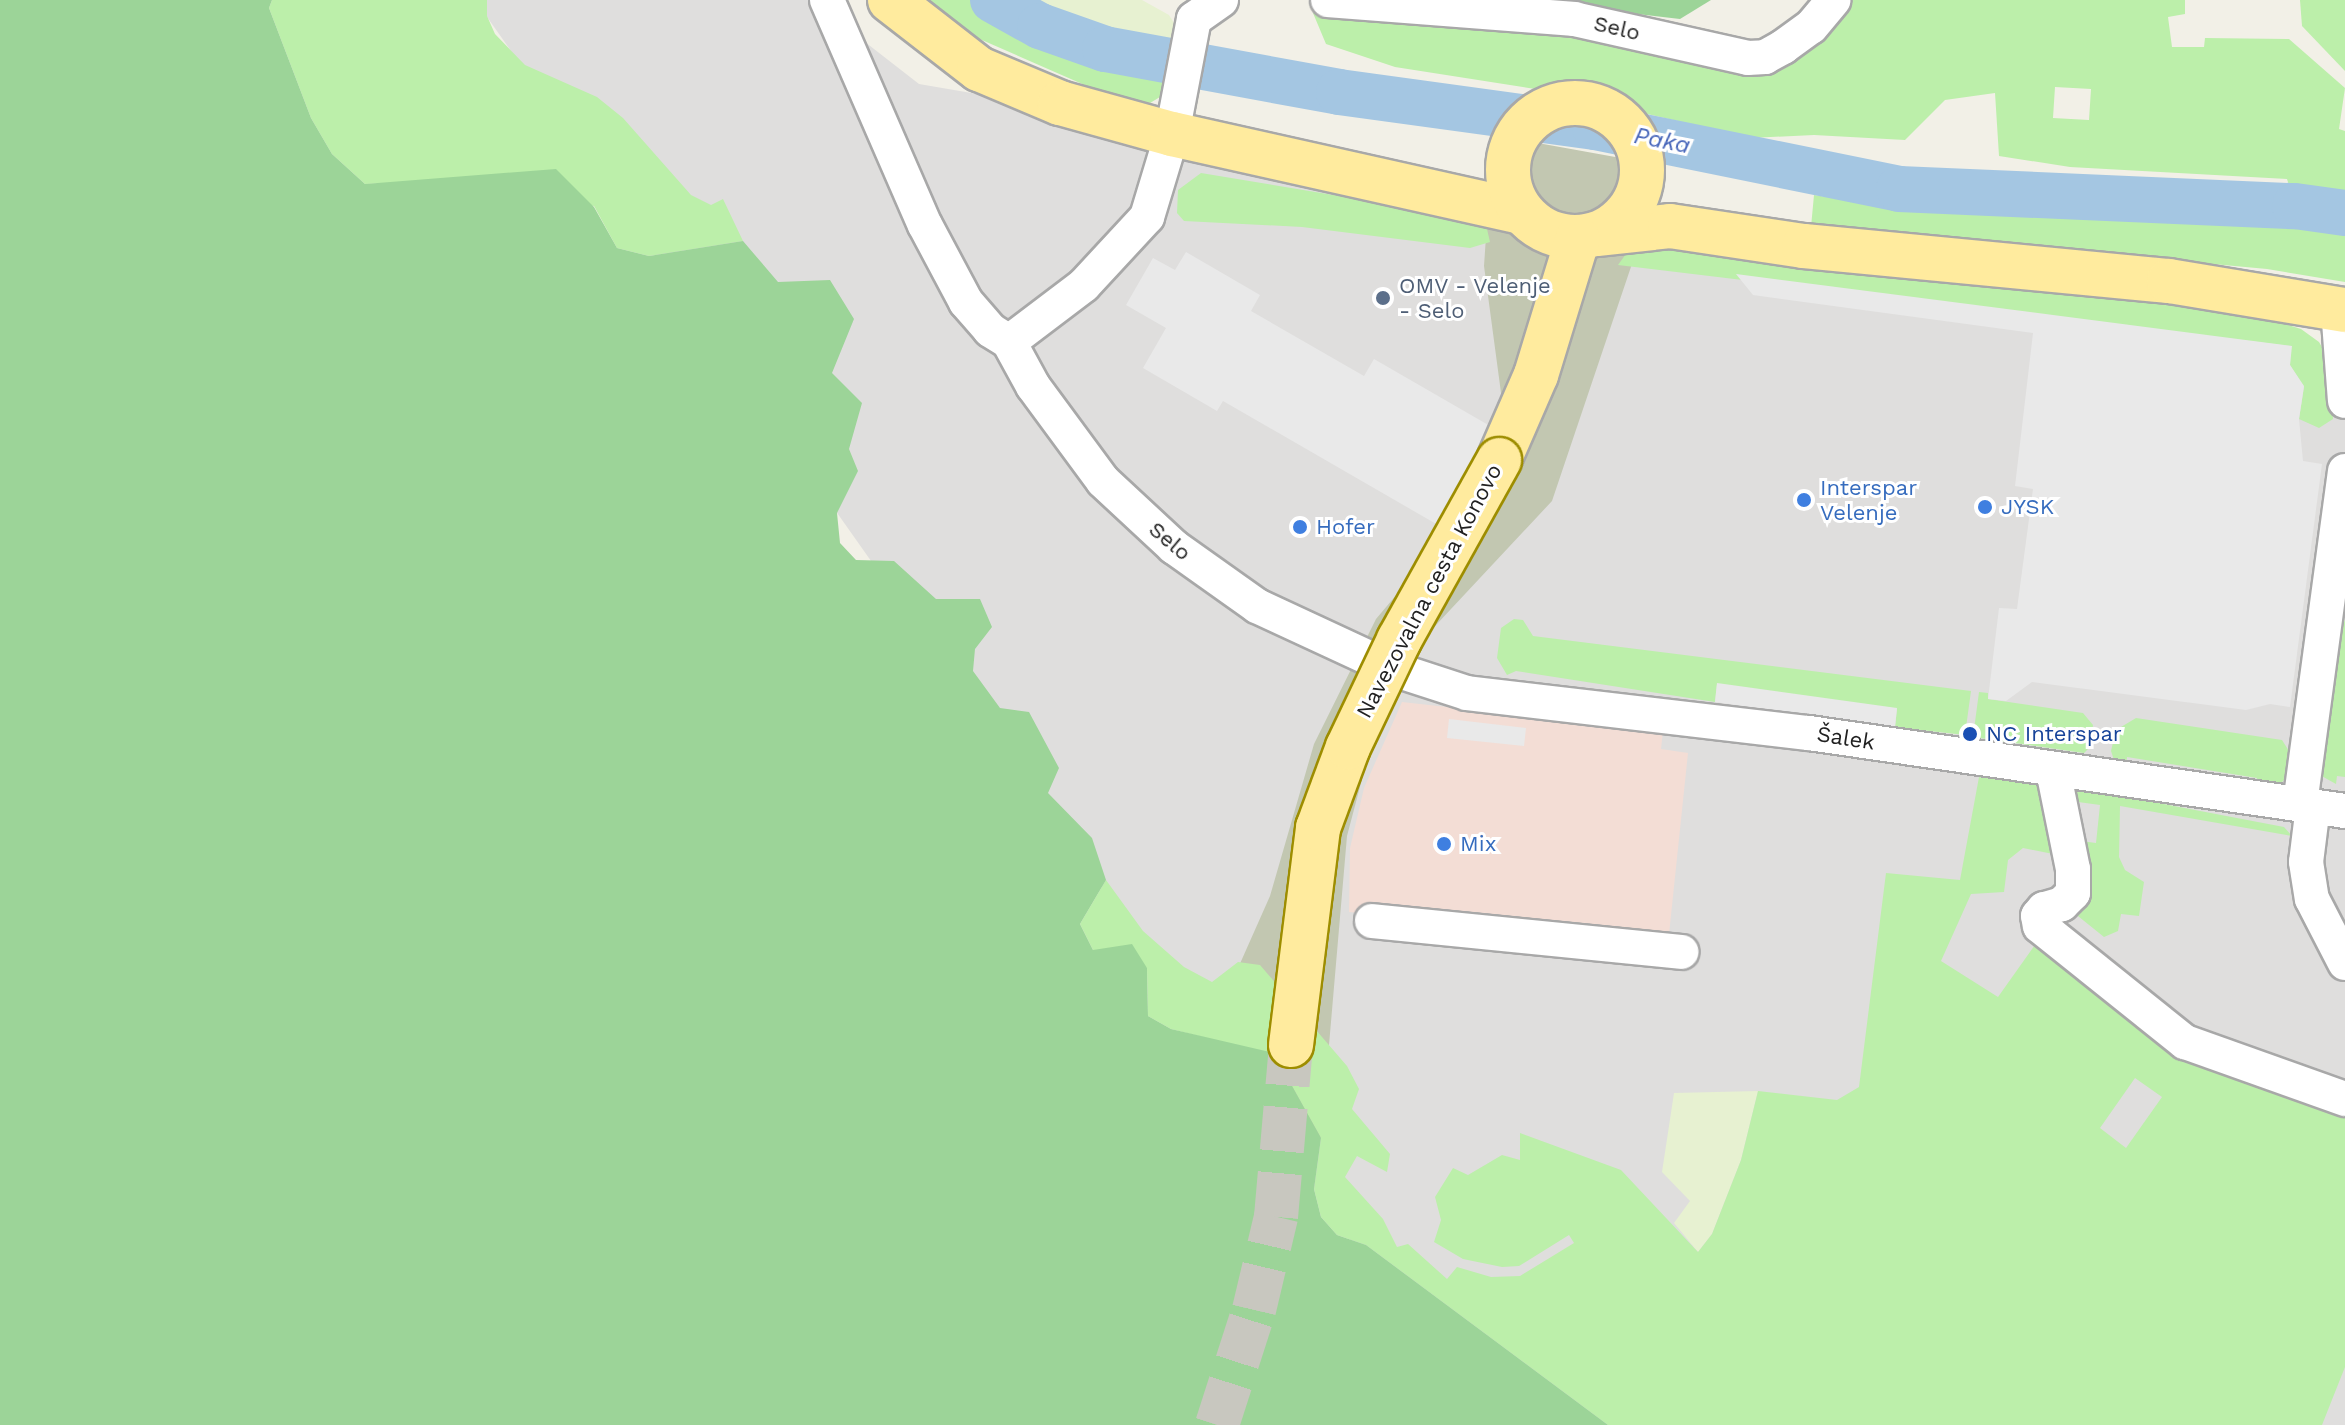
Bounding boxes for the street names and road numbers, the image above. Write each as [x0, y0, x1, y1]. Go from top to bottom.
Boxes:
street label: Selo [1591, 10, 1643, 46]
street label: Navezovalna cesta Konovo [1350, 459, 1508, 723]
street label: Selo [1144, 516, 1196, 566]
street label: Šalek [1815, 720, 1877, 756]

